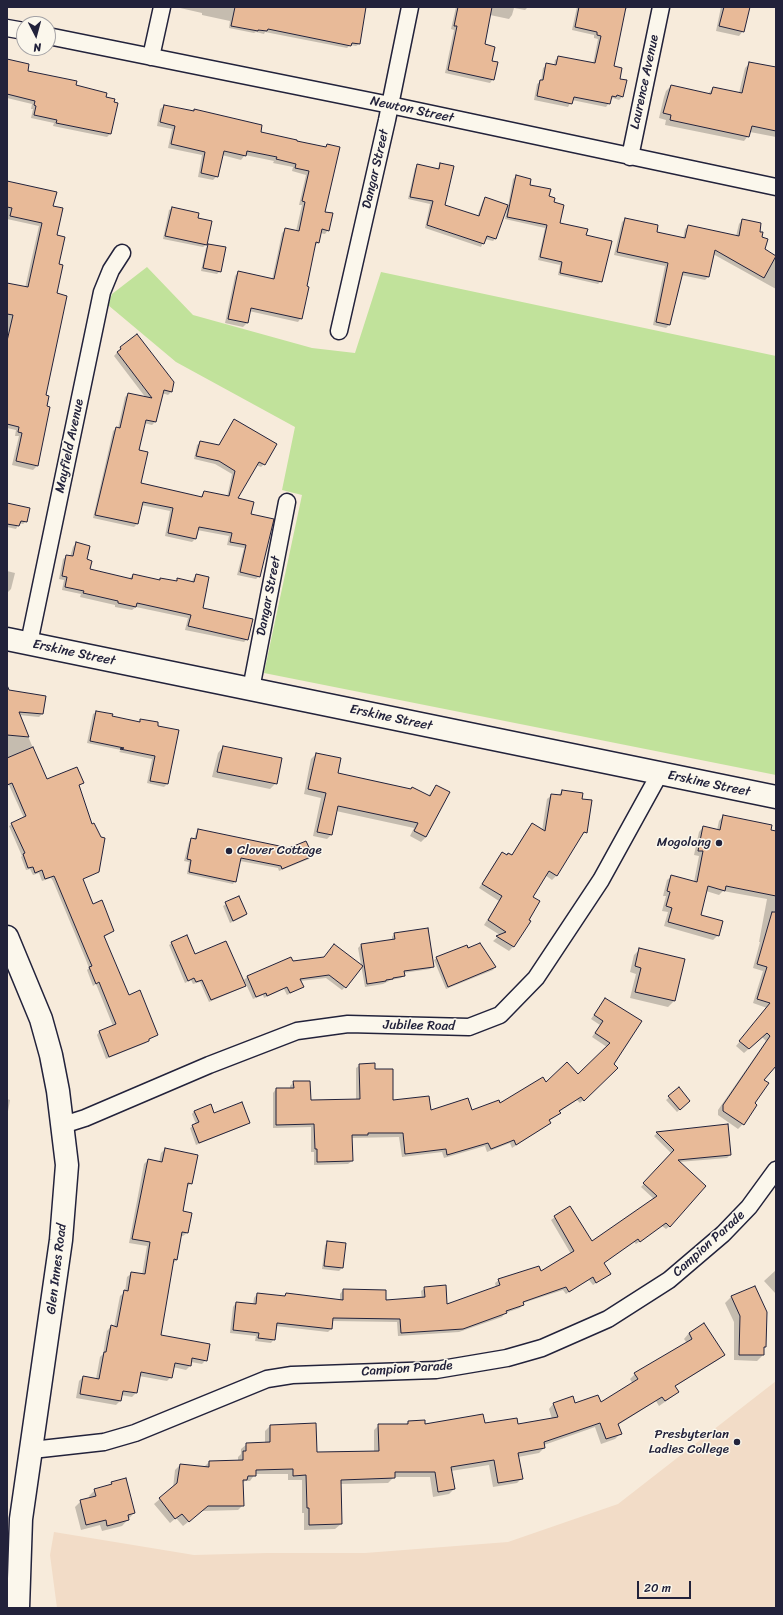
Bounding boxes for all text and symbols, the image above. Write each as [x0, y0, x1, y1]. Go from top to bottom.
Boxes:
north arrow [16, 16, 56, 56]
street label: Laurence Avenue [627, 33, 663, 131]
text: N [32, 38, 42, 57]
street label: Newton Street [369, 94, 455, 126]
street label: Dangar Street [359, 128, 393, 210]
street label: Mayfield Avenue [52, 398, 88, 494]
street label: Dangar Street [254, 555, 284, 637]
street label: Erskine Street [31, 637, 117, 669]
street label: Erskine Street [348, 702, 434, 734]
street label: Erskine Street [666, 768, 752, 800]
place label: Mogolong [657, 835, 711, 851]
marker: Mogolong [714, 838, 724, 848]
place label: Clover Cottage [237, 843, 322, 859]
marker: Clover Cottage [224, 846, 234, 856]
street label: Jubilee Road [383, 1018, 455, 1034]
street label: Campion Parade [670, 1208, 748, 1280]
street label: Glen Innes Road [44, 1223, 70, 1315]
street label: Campion Parade [361, 1358, 453, 1380]
place label: Presbyterian Ladies College [649, 1427, 729, 1458]
marker: Presbyterian Ladies College [732, 1437, 742, 1447]
scale bar [639, 1573, 693, 1599]
text: 20 m [644, 1577, 671, 1599]

